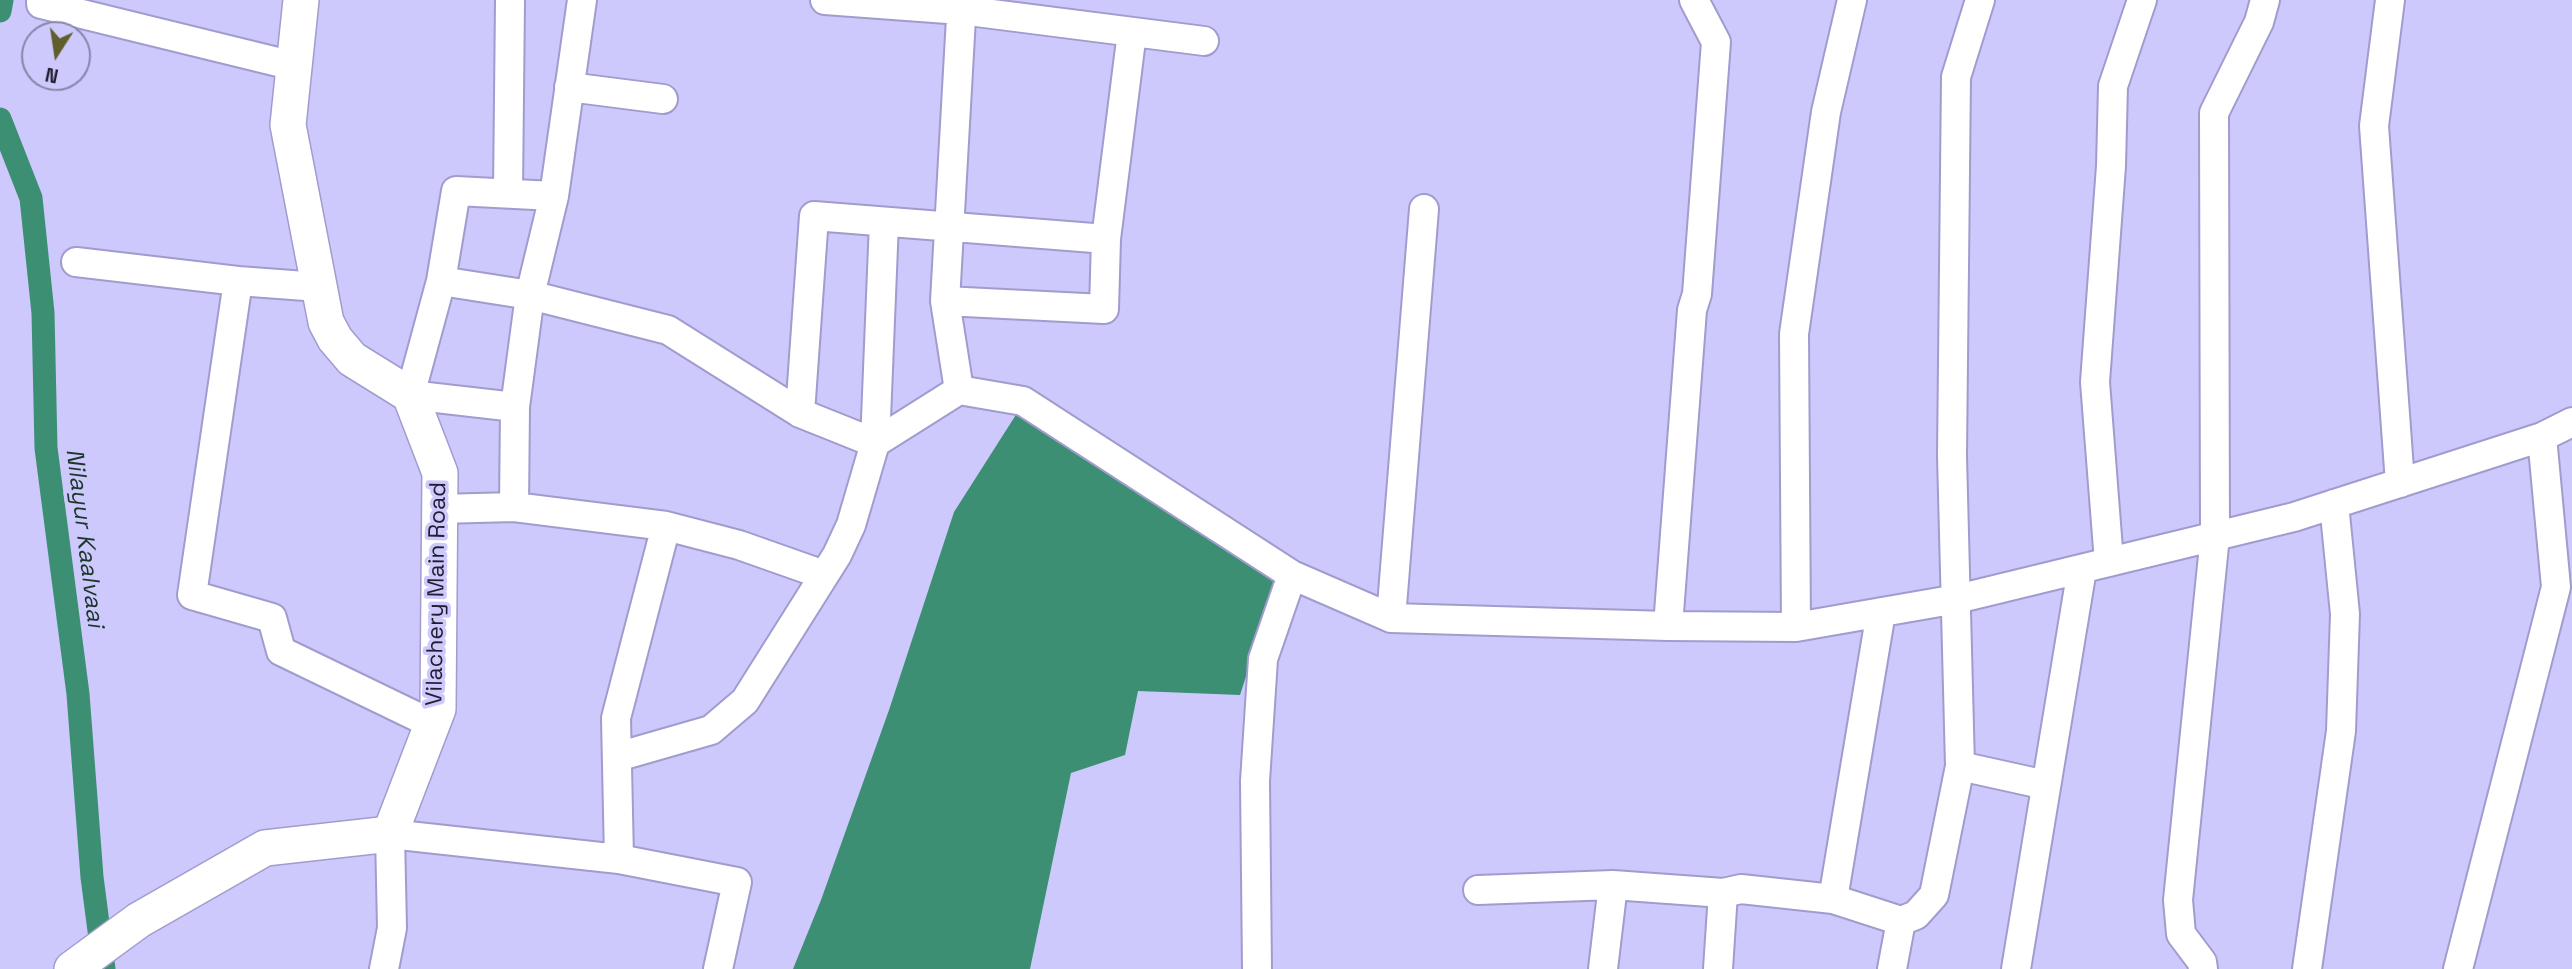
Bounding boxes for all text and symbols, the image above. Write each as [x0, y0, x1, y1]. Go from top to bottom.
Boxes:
north arrow [21, 21, 91, 91]
text: N [43, 62, 61, 89]
water label: Nilayur Kaalvaai [59, 447, 109, 629]
street label: Vilachery Main Road [421, 482, 453, 706]

